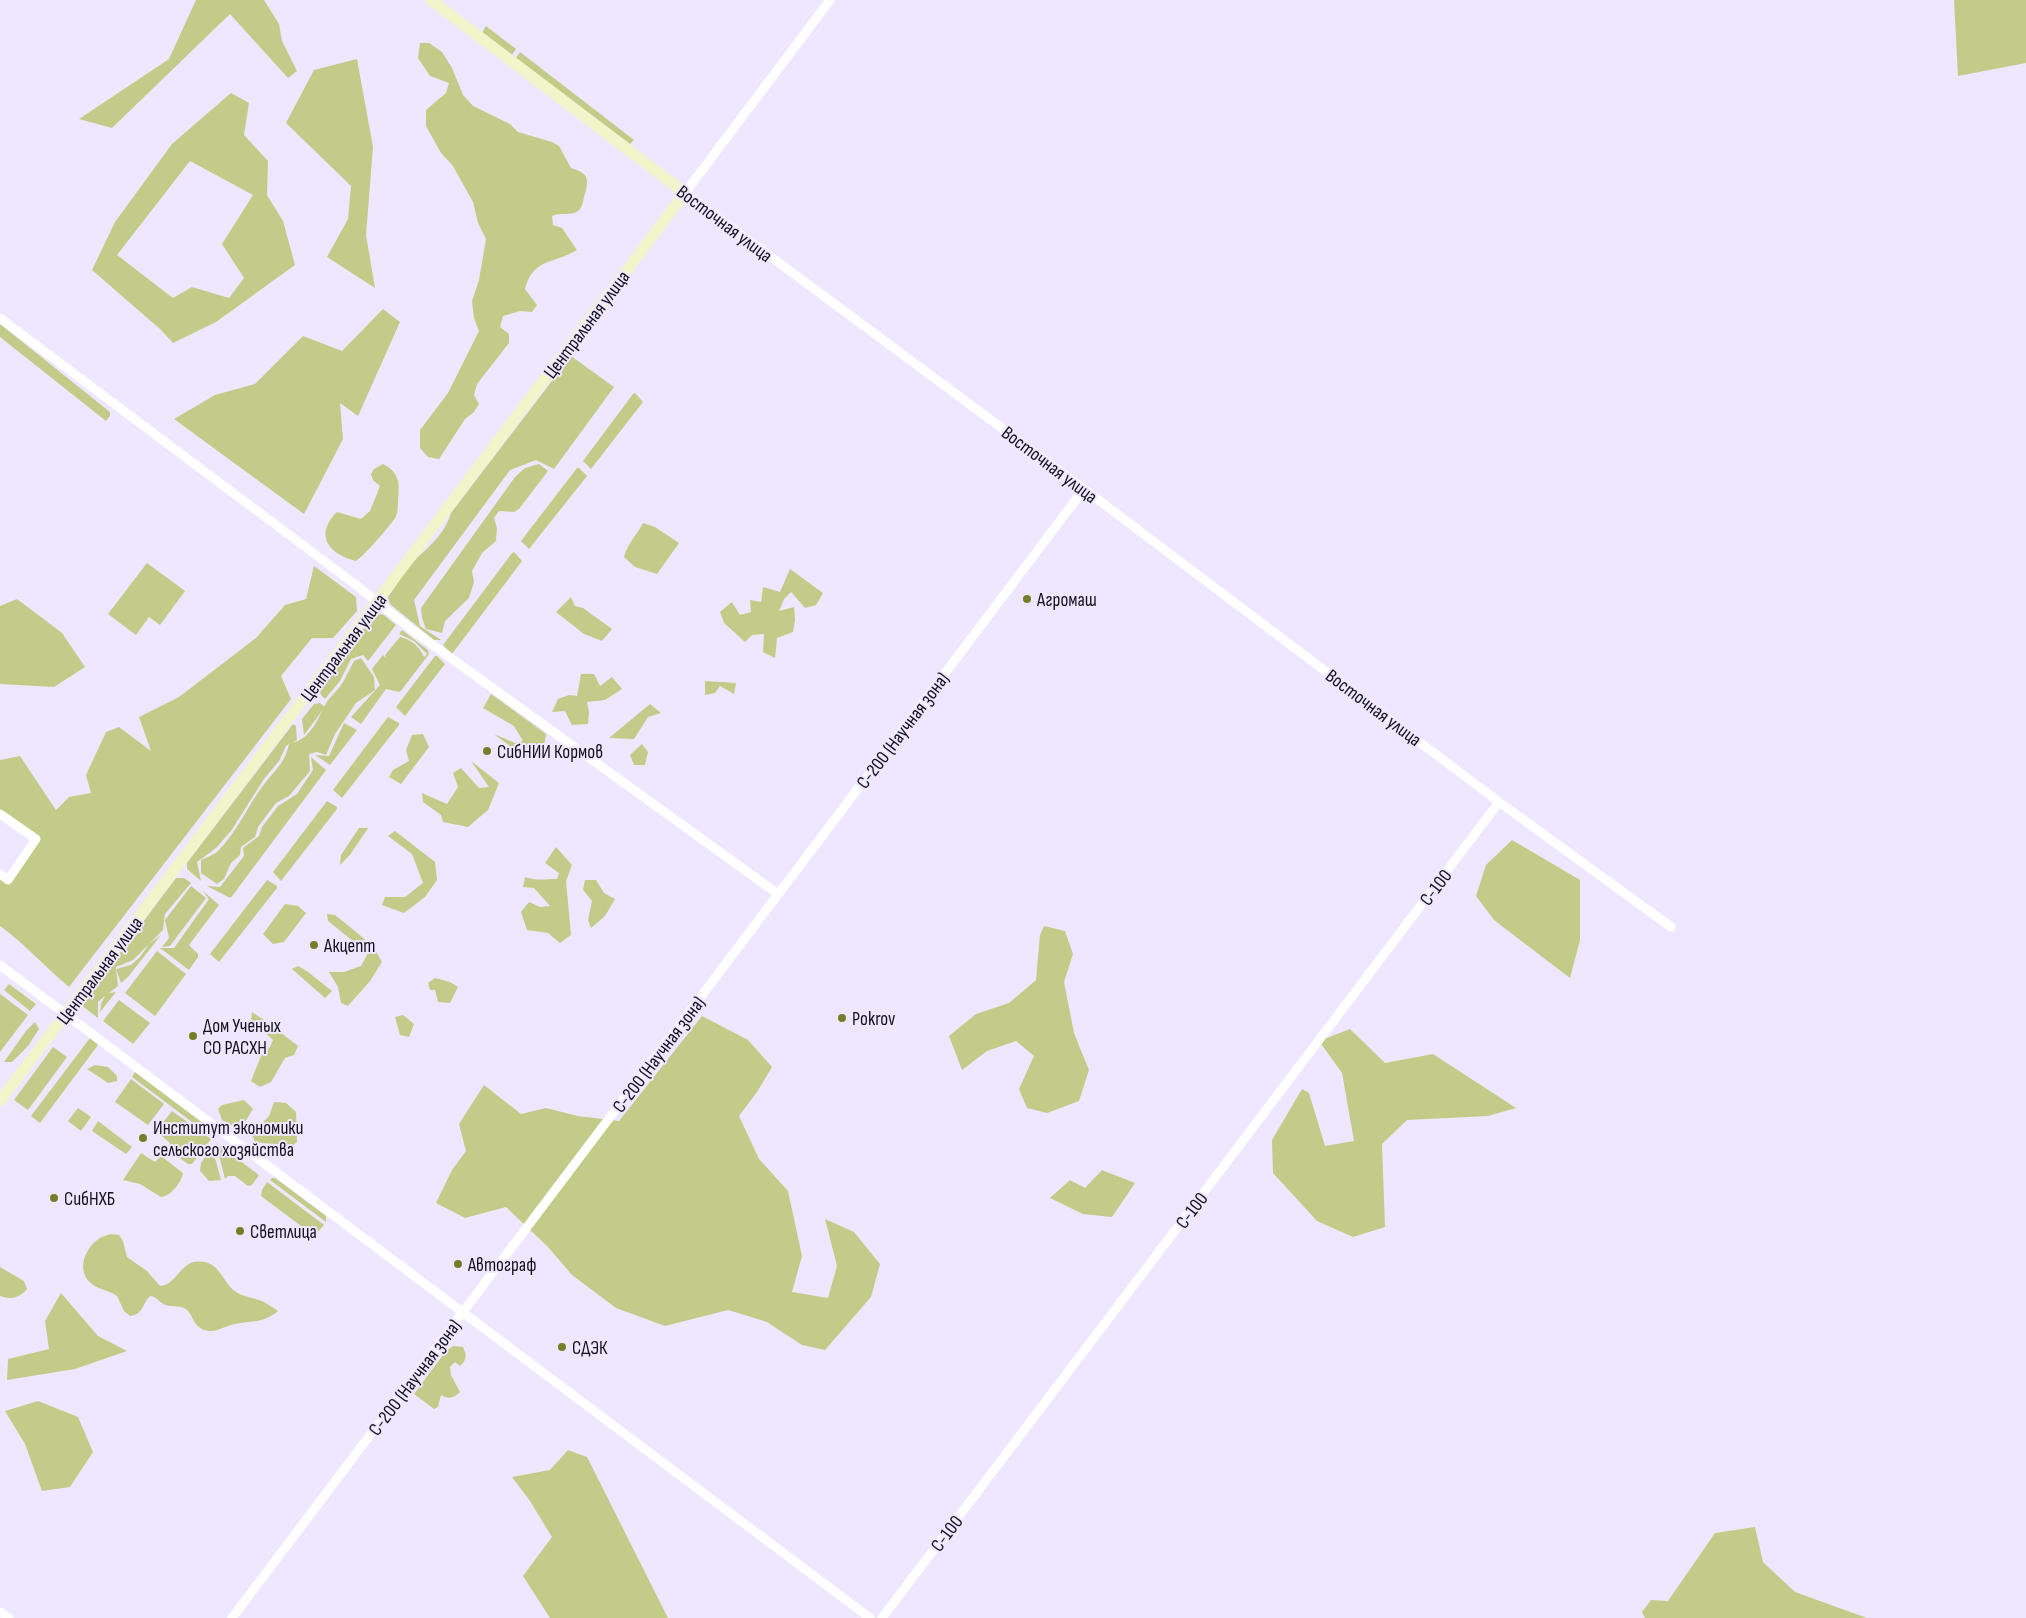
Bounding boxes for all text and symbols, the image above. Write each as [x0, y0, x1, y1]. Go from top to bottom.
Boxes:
street label: Восточная улица [672, 181, 777, 268]
street label: Центральная улица [539, 266, 635, 383]
street label: Восточная улица [997, 422, 1102, 509]
street label: Центральная улица [296, 589, 392, 706]
place label: Агромаш [1036, 589, 1097, 612]
marker: Агромаш [1021, 593, 1033, 605]
street label: Восточная улица [1321, 665, 1426, 752]
street label: С-200 (Научная зона) [852, 668, 954, 794]
place label: СибНИИ Кормов [497, 741, 603, 764]
marker: СибНИИ Кормов [481, 745, 493, 757]
street label: С-100 [1415, 865, 1457, 911]
street label: Центральная улица [52, 912, 148, 1029]
place label: Акцепт [323, 935, 376, 958]
marker: Акцепт [308, 939, 320, 951]
street label: С-200 (Научная зона) [608, 992, 710, 1118]
place label: Pokrov [852, 1008, 895, 1031]
marker: Pokrov [836, 1012, 848, 1024]
place label: Дом Ученых СО РАСХН [203, 1015, 281, 1060]
marker: Дом Ученых СО РАСХН [187, 1030, 199, 1042]
place label: Институт экономики сельского хозяйства [153, 1117, 303, 1162]
marker: Институт экономики сельского хозяйства [137, 1132, 149, 1144]
place label: СибНХБ [64, 1188, 115, 1211]
street label: С-100 [1171, 1188, 1213, 1234]
marker: СибНХБ [48, 1192, 60, 1204]
place label: Светлица [250, 1221, 317, 1244]
marker: Светлица [234, 1225, 246, 1237]
place label: Автограф [467, 1254, 536, 1277]
marker: Автограф [452, 1258, 464, 1270]
street label: С-200 (Научная зона) [364, 1315, 466, 1441]
place label: СДЭК [572, 1337, 608, 1360]
marker: СДЭК [556, 1341, 568, 1353]
street label: С-100 [926, 1511, 968, 1557]

